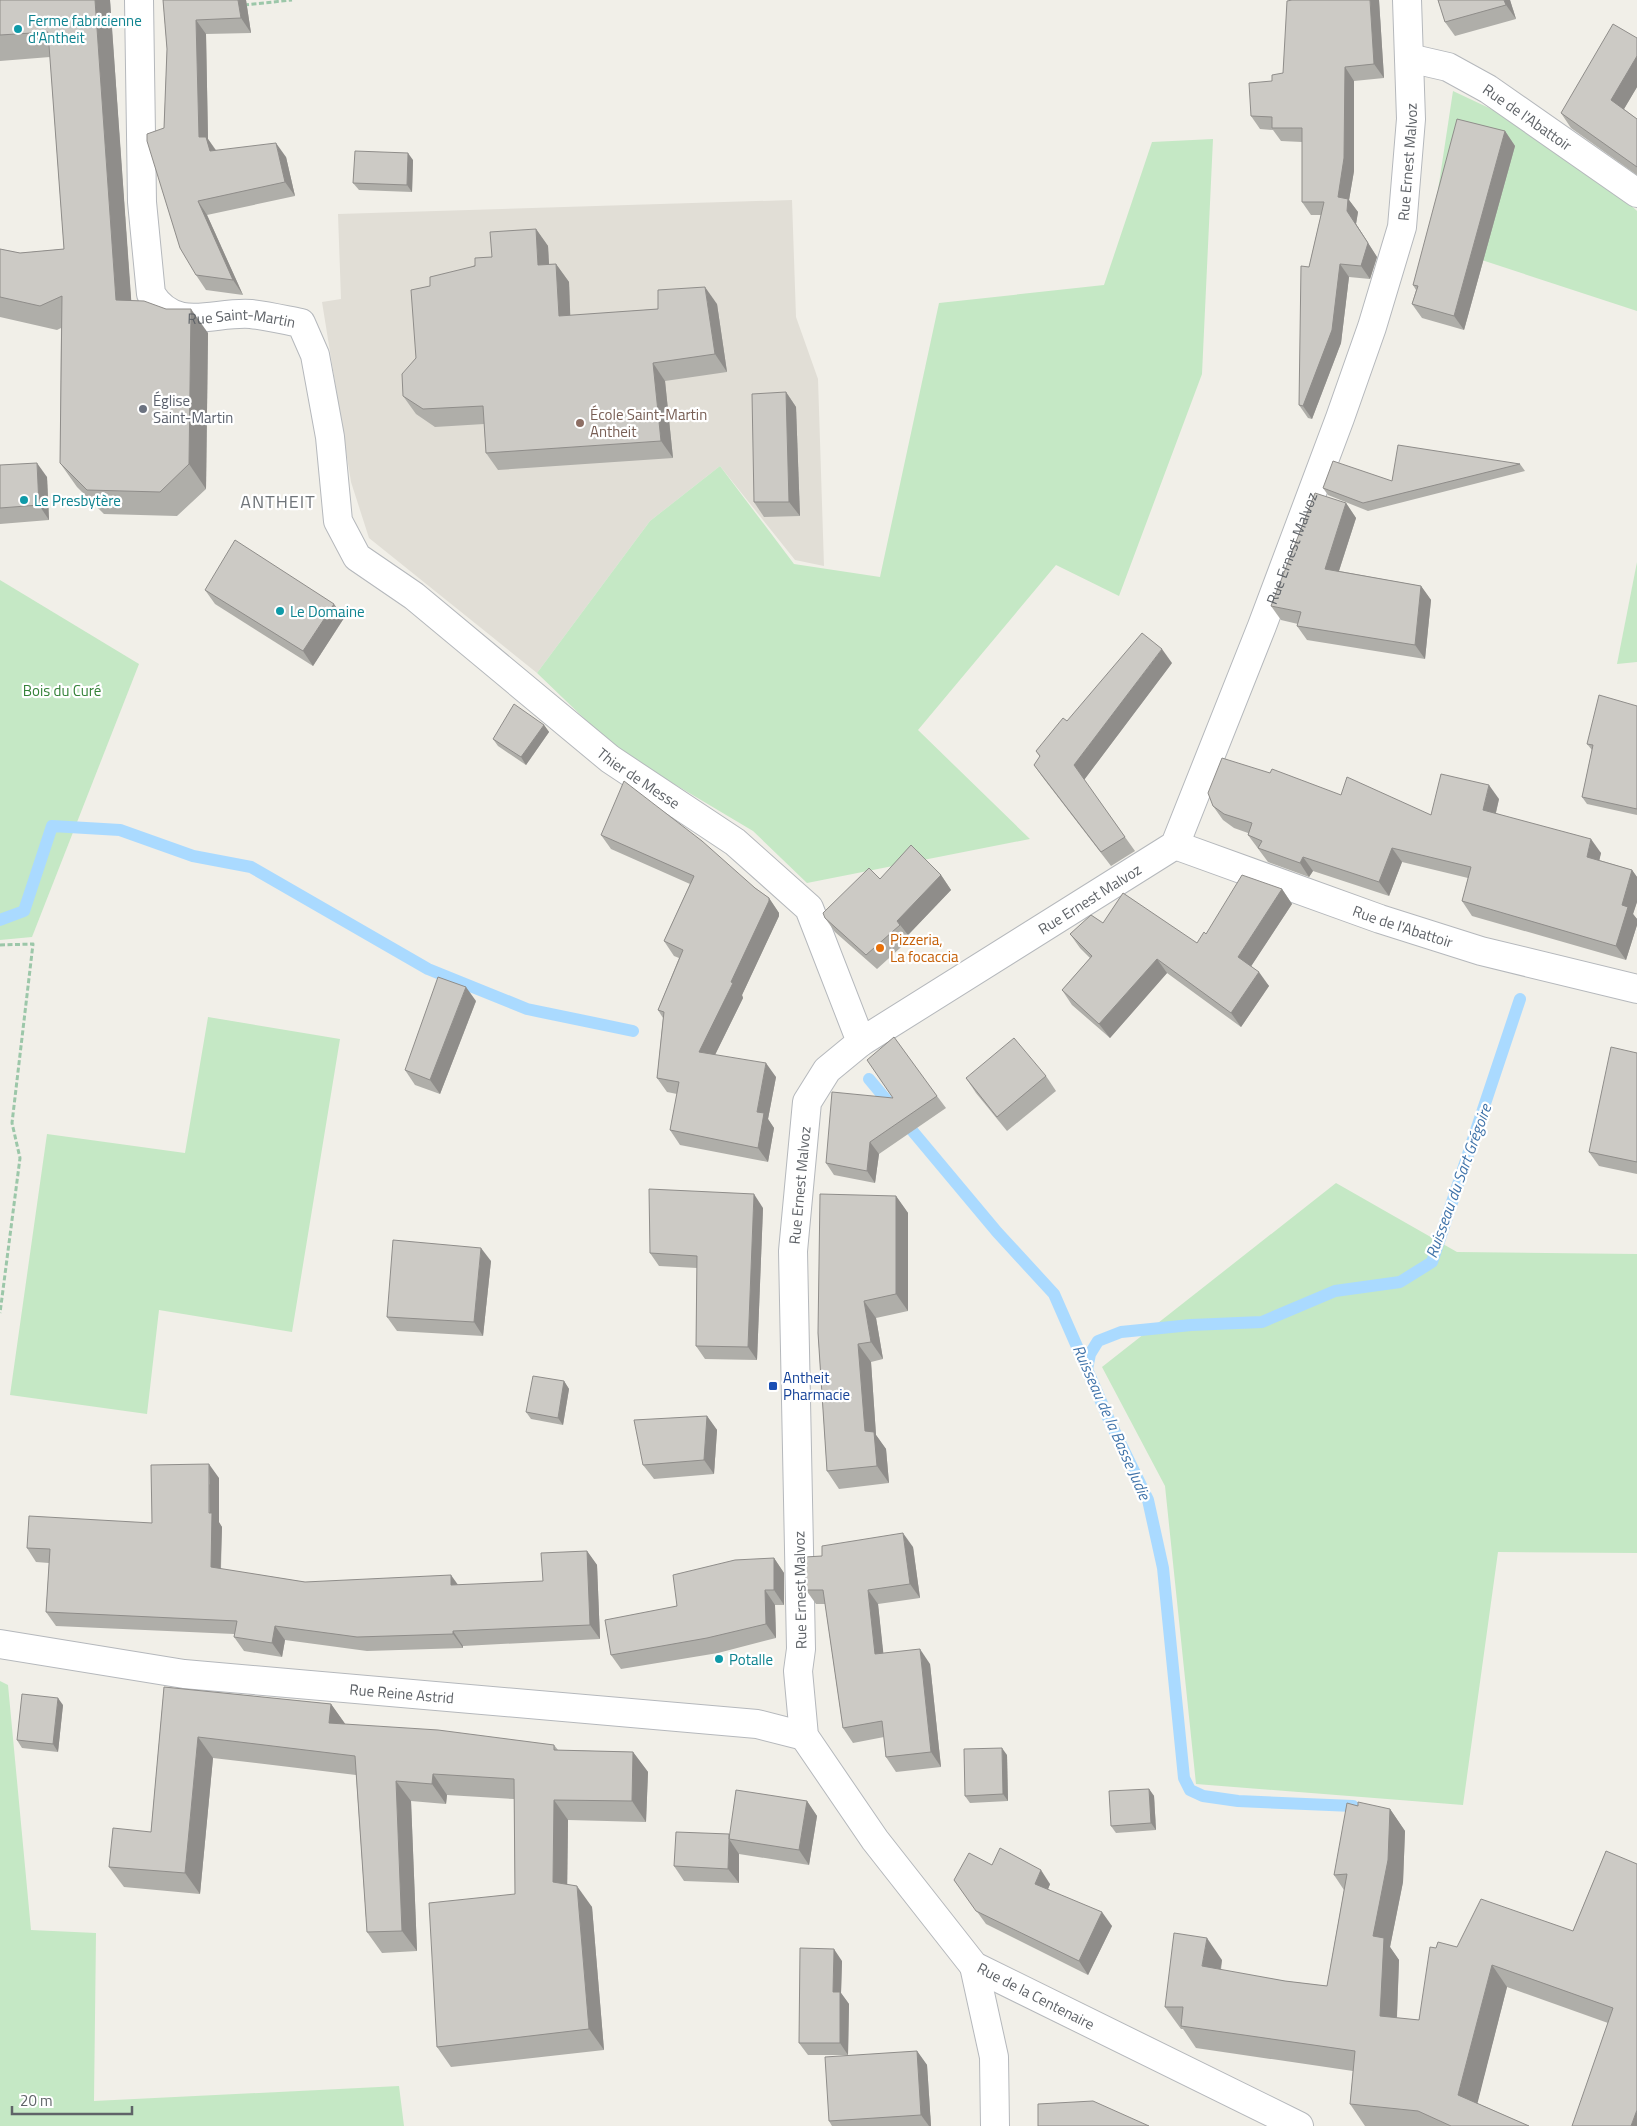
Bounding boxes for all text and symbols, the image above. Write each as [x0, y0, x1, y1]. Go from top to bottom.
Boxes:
place label: Ferme fabricienne d'Antheit [28, 9, 142, 49]
marker: Ferme fabricienne d'Antheit [12, 23, 24, 35]
street label: Rue de l'Abattoir [1478, 77, 1577, 156]
street label: Rue Ernest Malvoz [1391, 102, 1423, 222]
street label: Rue Saint-Martin [187, 302, 298, 333]
place label: Église Saint-Martin [153, 389, 233, 429]
marker: Église Saint-Martin [137, 403, 149, 415]
place label: École Saint-Martin Antheit [590, 403, 707, 443]
marker: École Saint-Martin Antheit [574, 417, 586, 429]
district label: ANTHEIT [240, 488, 316, 515]
place label: Le Presbytère [34, 489, 121, 512]
street label: Rue Ernest Malvoz [1260, 489, 1323, 607]
marker: Le Presbytère [18, 494, 30, 506]
place label: Le Domaine [290, 600, 365, 623]
marker: Le Domaine [274, 605, 286, 617]
park label: Bois du Curé [23, 679, 101, 702]
street label: Thier de Messe [592, 742, 685, 814]
street label: Rue Ernest Malvoz [1033, 857, 1146, 940]
street label: Rue de l'Abattoir [1350, 899, 1456, 953]
place label: Pizzeria, La focaccia [890, 928, 959, 968]
marker: Pizzeria, La focaccia [874, 942, 886, 954]
water label: Ruisseau du Sart Grégoire [1419, 1099, 1498, 1261]
street label: Rue Ernest Malvoz [782, 1125, 816, 1245]
water label: Ruisseau de la Basse Judie [1067, 1341, 1158, 1505]
place label: Antheit Pharmacie [783, 1366, 850, 1406]
marker: Antheit Pharmacie [767, 1380, 779, 1392]
street label: Rue Ernest Malvoz [787, 1531, 813, 1649]
place label: Potalle [729, 1648, 773, 1671]
marker: Potalle [713, 1653, 725, 1665]
street label: Rue Reine Astrid [349, 1677, 455, 1709]
street label: Rue de la Centenaire [973, 1956, 1099, 2036]
scale bar [12, 2084, 132, 2116]
text: 20 m [20, 2089, 53, 2112]

